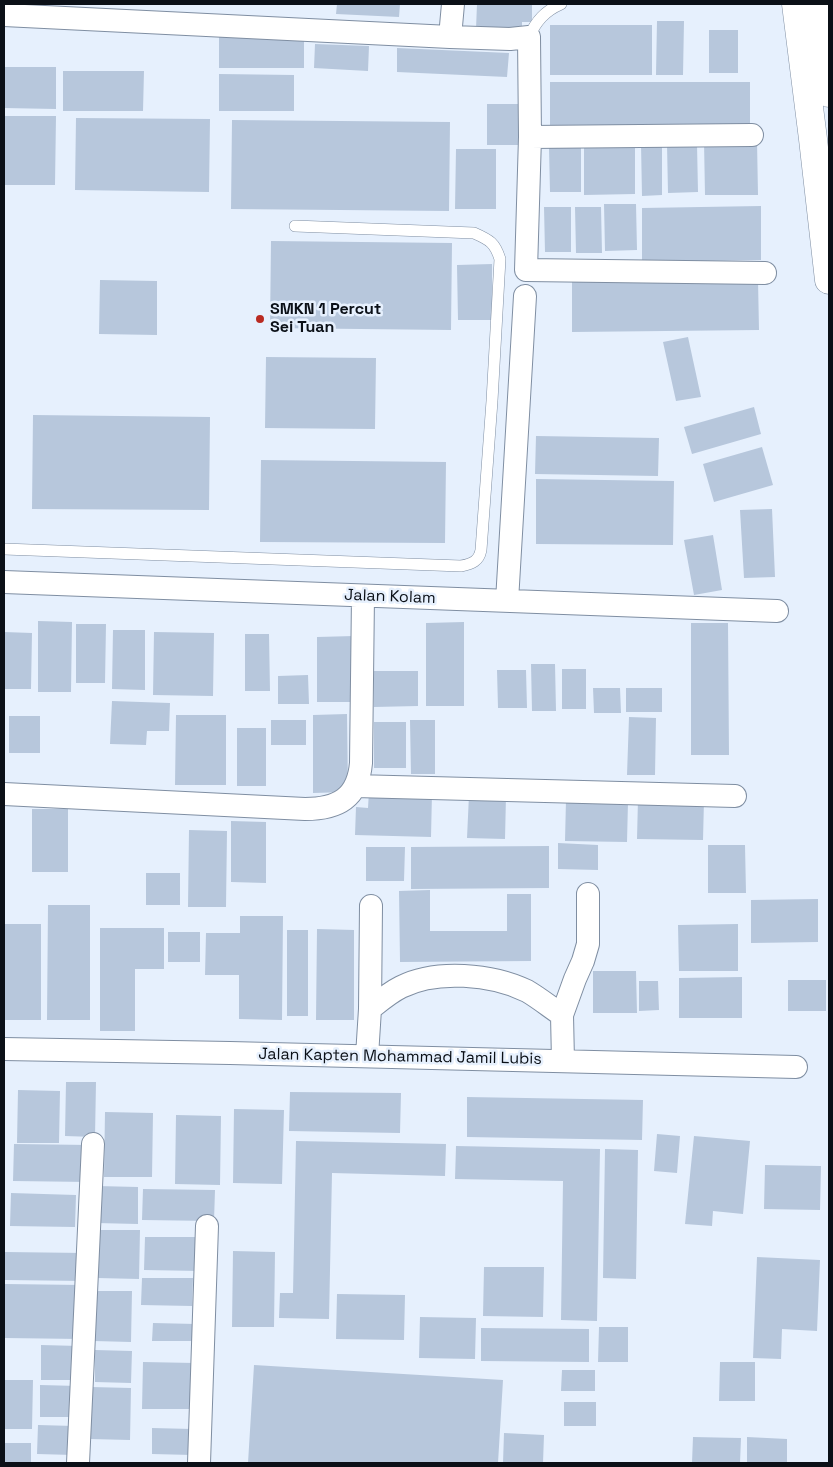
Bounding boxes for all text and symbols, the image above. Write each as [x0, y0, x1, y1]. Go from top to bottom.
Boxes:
place label: SMKN 1 Percut Sei Tuan [270, 300, 381, 338]
marker: SMKN 1 Percut Sei Tuan [254, 313, 266, 325]
street label: Jalan Kolam [344, 586, 436, 608]
street label: Jalan Kapten Mohammad Jamil Lubis [258, 1045, 542, 1069]

